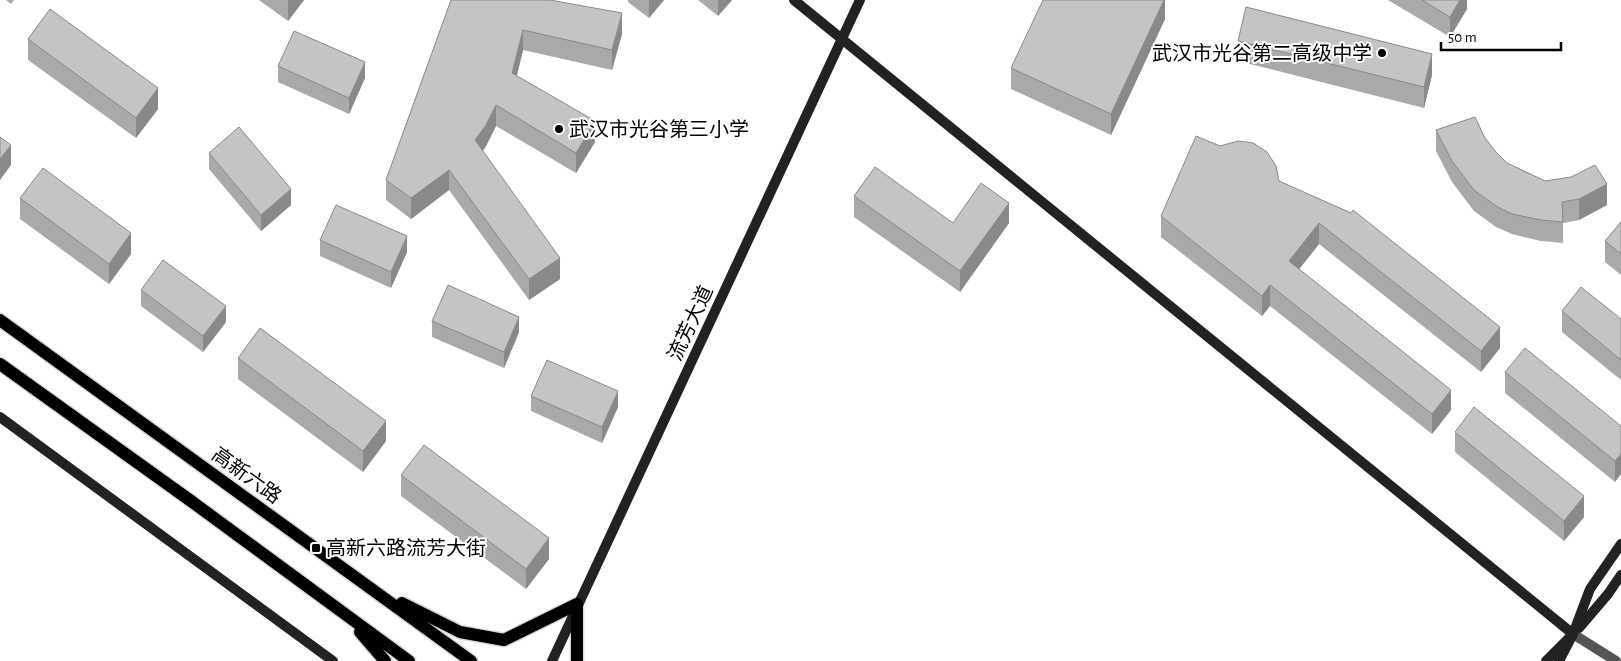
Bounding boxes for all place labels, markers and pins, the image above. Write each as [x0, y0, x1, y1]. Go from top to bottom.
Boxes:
place label: 武汉市光谷第二高级中学 [1152, 42, 1372, 64]
marker: 武汉市光谷第二高级中学 [1376, 47, 1388, 59]
place label: 武汉市光谷第三小学 [569, 119, 749, 140]
marker: 武汉市光谷第三小学 [553, 123, 565, 135]
place label: 高新六路流芳大街 [326, 537, 486, 559]
marker: 高新六路流芳大街 [310, 542, 322, 554]

